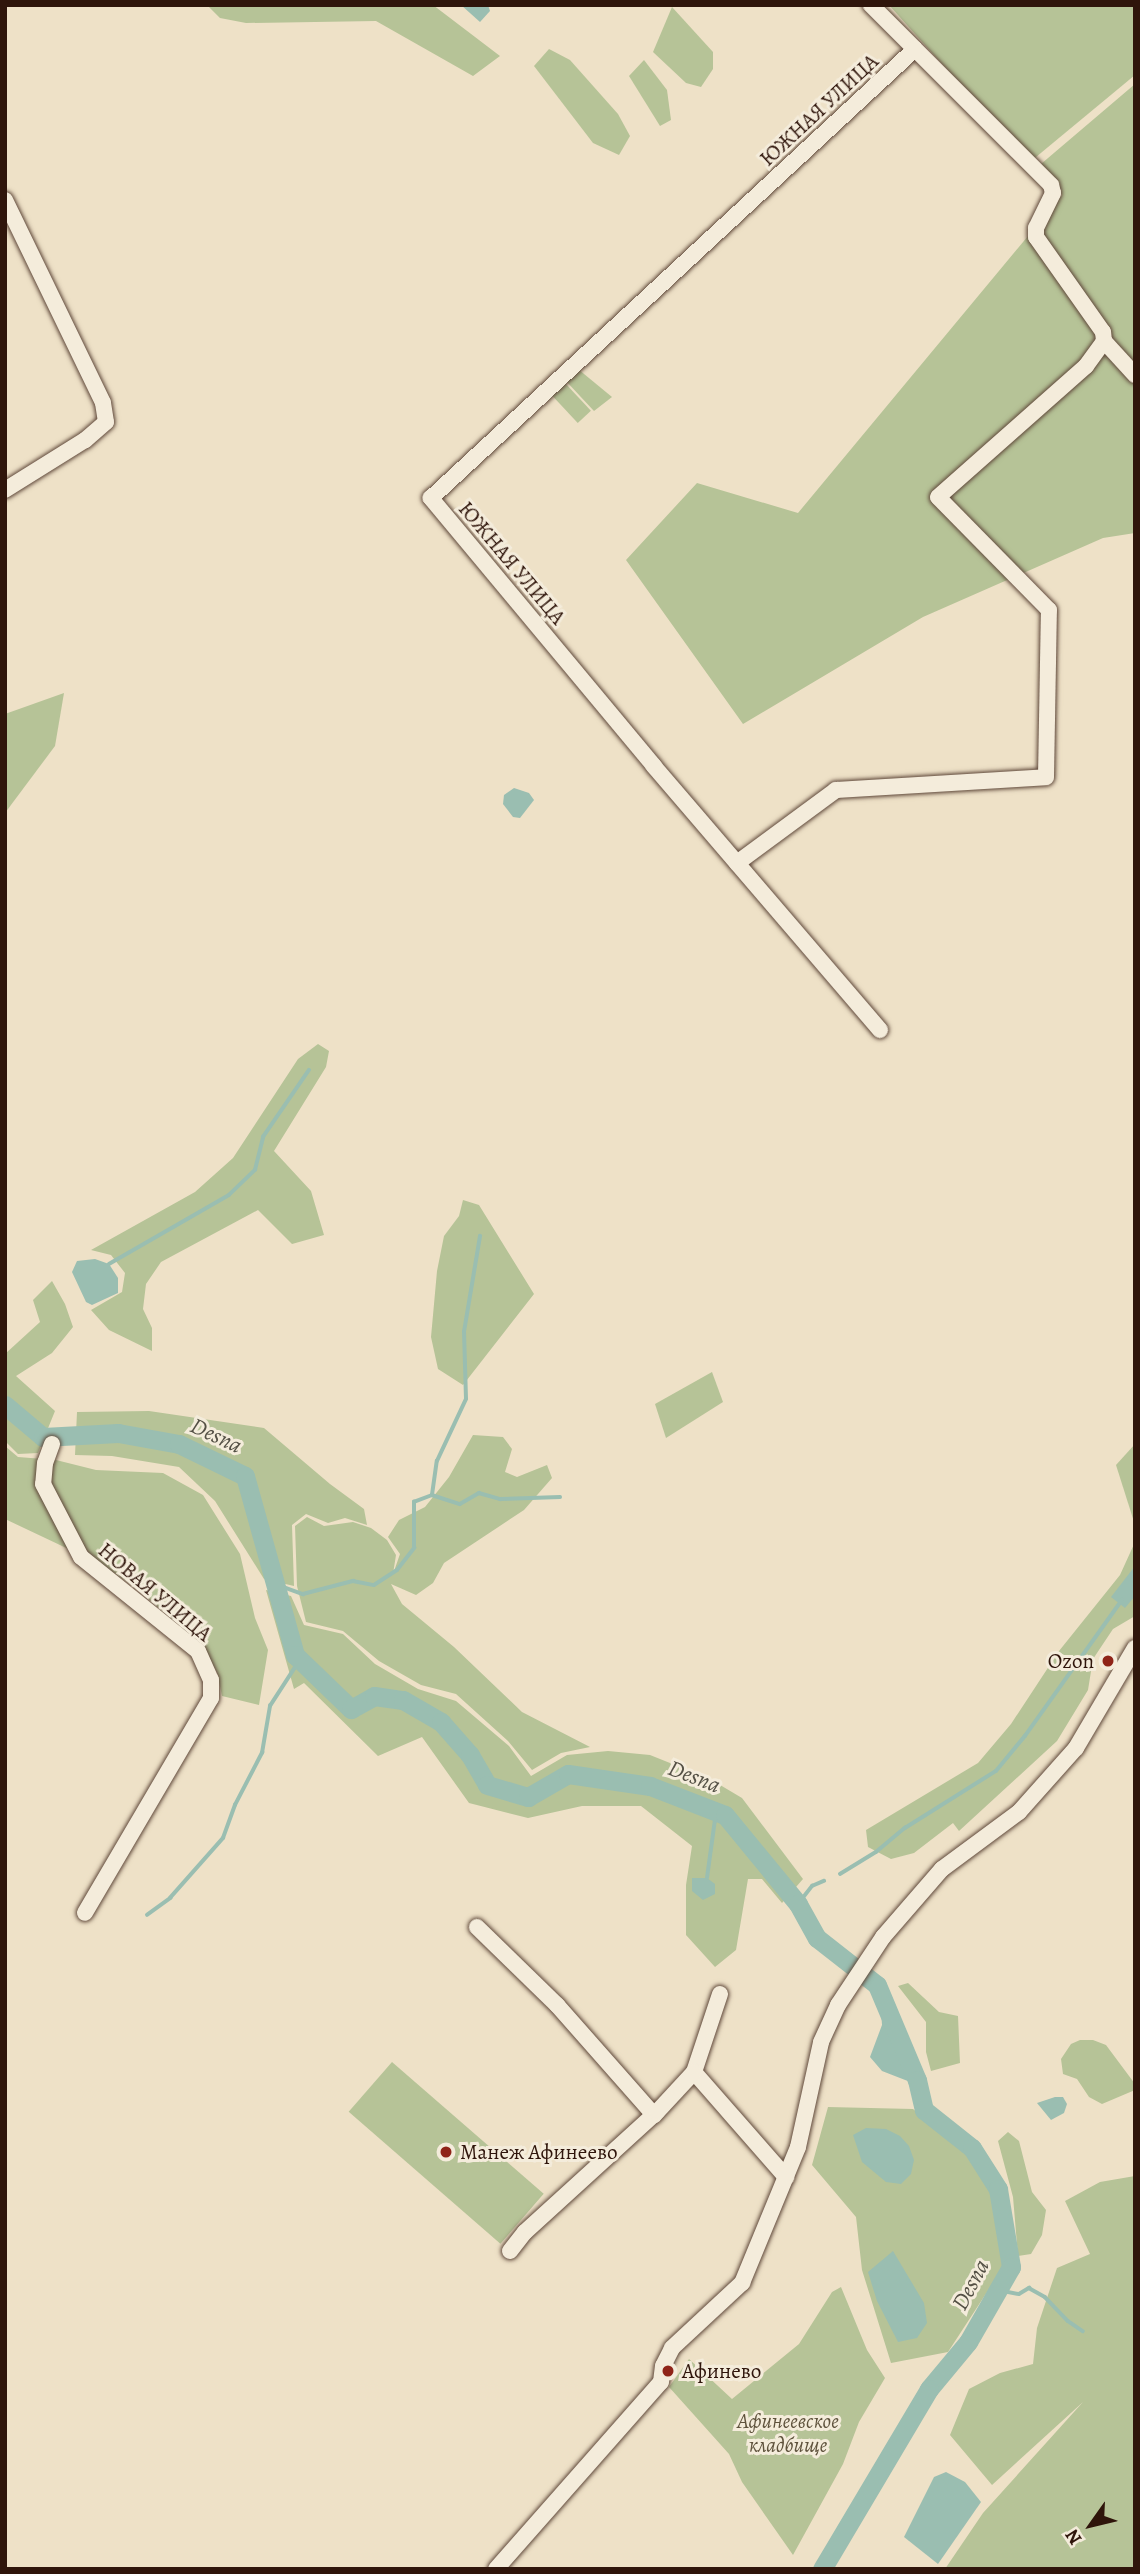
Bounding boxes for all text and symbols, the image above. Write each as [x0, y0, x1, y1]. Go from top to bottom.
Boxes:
street label: ЮЖНАЯ УЛИЦА [755, 49, 883, 171]
street label: ЮЖНАЯ УЛИЦА [453, 496, 571, 630]
water label: Desna [186, 1412, 246, 1460]
street label: НОВАЯ УЛИЦА [93, 1537, 217, 1647]
place label: Ozon [1048, 1648, 1094, 1674]
marker: Ozon [1100, 1653, 1116, 1669]
water label: Desna [664, 1755, 724, 1799]
place label: Манеж Афинеево [460, 2139, 618, 2165]
marker: Манеж Афинеево [438, 2144, 454, 2160]
water label: Desna [946, 2255, 996, 2315]
place label: Афинево [682, 2358, 761, 2384]
marker: Афинево [660, 2363, 676, 2379]
park label: Афинеевское кладбище [737, 2408, 839, 2458]
north arrow [1056, 2490, 1126, 2560]
text: N [1059, 2524, 1088, 2550]

